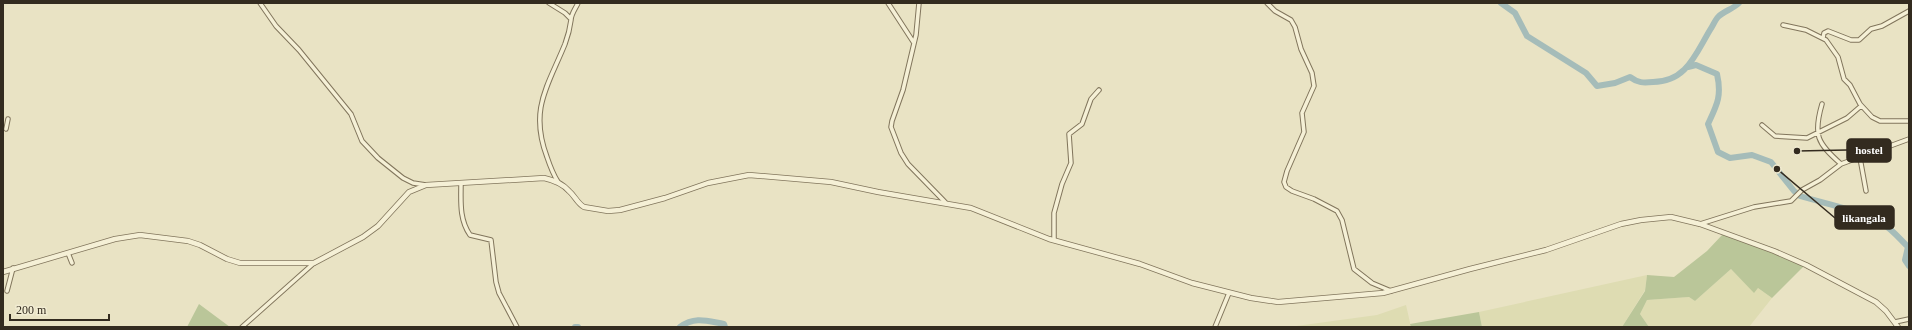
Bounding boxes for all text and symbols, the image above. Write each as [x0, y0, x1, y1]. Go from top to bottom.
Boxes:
callout: hostel [1847, 139, 1891, 162]
text: hostel [1855, 144, 1883, 156]
callout: likangala [1835, 206, 1894, 229]
text: likangala [1842, 212, 1886, 224]
scale bar [10, 296, 109, 322]
text: 200 m [16, 303, 47, 317]

